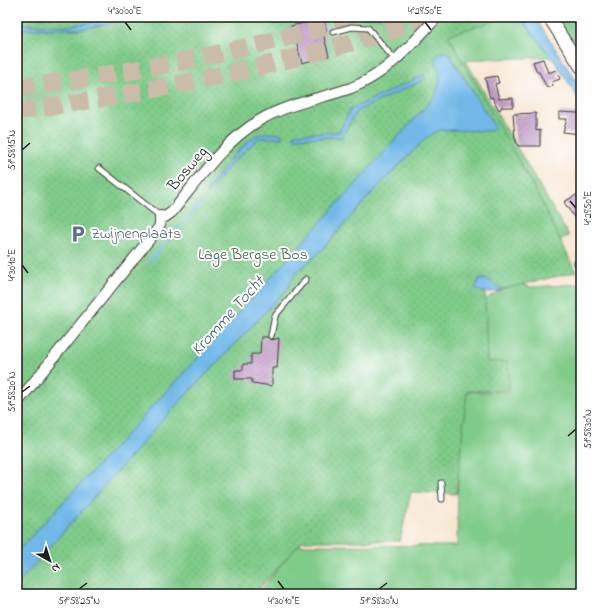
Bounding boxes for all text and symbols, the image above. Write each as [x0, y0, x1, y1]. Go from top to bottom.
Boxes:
text: 4°30'00"E [108, 4, 142, 19]
text: 4°29'50"E [408, 4, 442, 19]
text: 51°58'15"N [5, 130, 20, 170]
street label: Bosweg [161, 141, 214, 197]
text: 4°29'50"E [581, 191, 596, 225]
place label: Zwijnenplaats [91, 222, 181, 246]
parking icon: Zwijnenplaats [68, 224, 88, 244]
park label: Lage Bergse Bos [198, 243, 308, 267]
text: 4°30'10"E [5, 249, 20, 281]
water label: Kromme Tocht [185, 269, 272, 361]
text: 51°58'20"N [5, 372, 20, 412]
text: 51°58'30"N [581, 409, 596, 449]
north arrow [30, 541, 70, 581]
text: N [48, 559, 64, 577]
text: 51°58'25"N [58, 594, 100, 609]
text: 4°30'10"E [268, 594, 300, 609]
text: 51°58'30"N [359, 594, 399, 609]

